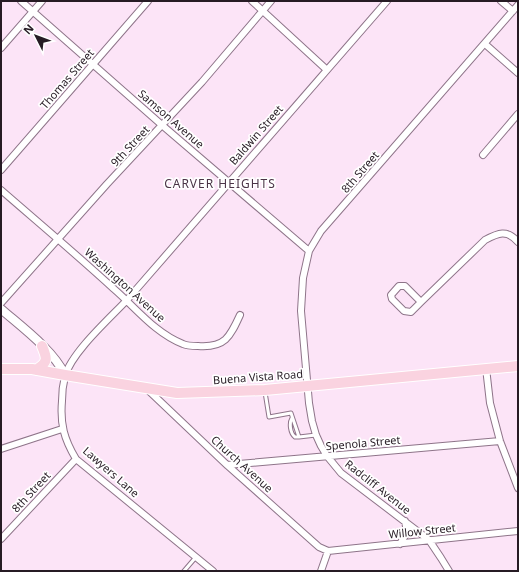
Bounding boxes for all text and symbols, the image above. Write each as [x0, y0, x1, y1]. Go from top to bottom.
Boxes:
north arrow [16, 16, 56, 56]
text: N [20, 21, 37, 37]
street label: Thomas Street [36, 45, 97, 112]
street label: Samson Avenue [135, 86, 207, 151]
street label: Baldwin Street [225, 102, 286, 168]
street label: 9th Street [107, 122, 152, 169]
street label: 8th Street [337, 148, 382, 196]
district label: CARVER HEIGHTS [164, 175, 276, 192]
street label: Washington Avenue [82, 244, 169, 325]
street label: Buena Vista Road [212, 366, 303, 387]
street label: Church Avenue [208, 432, 276, 495]
street label: Spenola Street [325, 432, 401, 453]
street label: Lawyers Lane [80, 443, 143, 500]
street label: Radcliff Avenue [342, 456, 414, 517]
street label: 8th Street [8, 468, 53, 515]
street label: Willow Street [388, 520, 456, 541]

